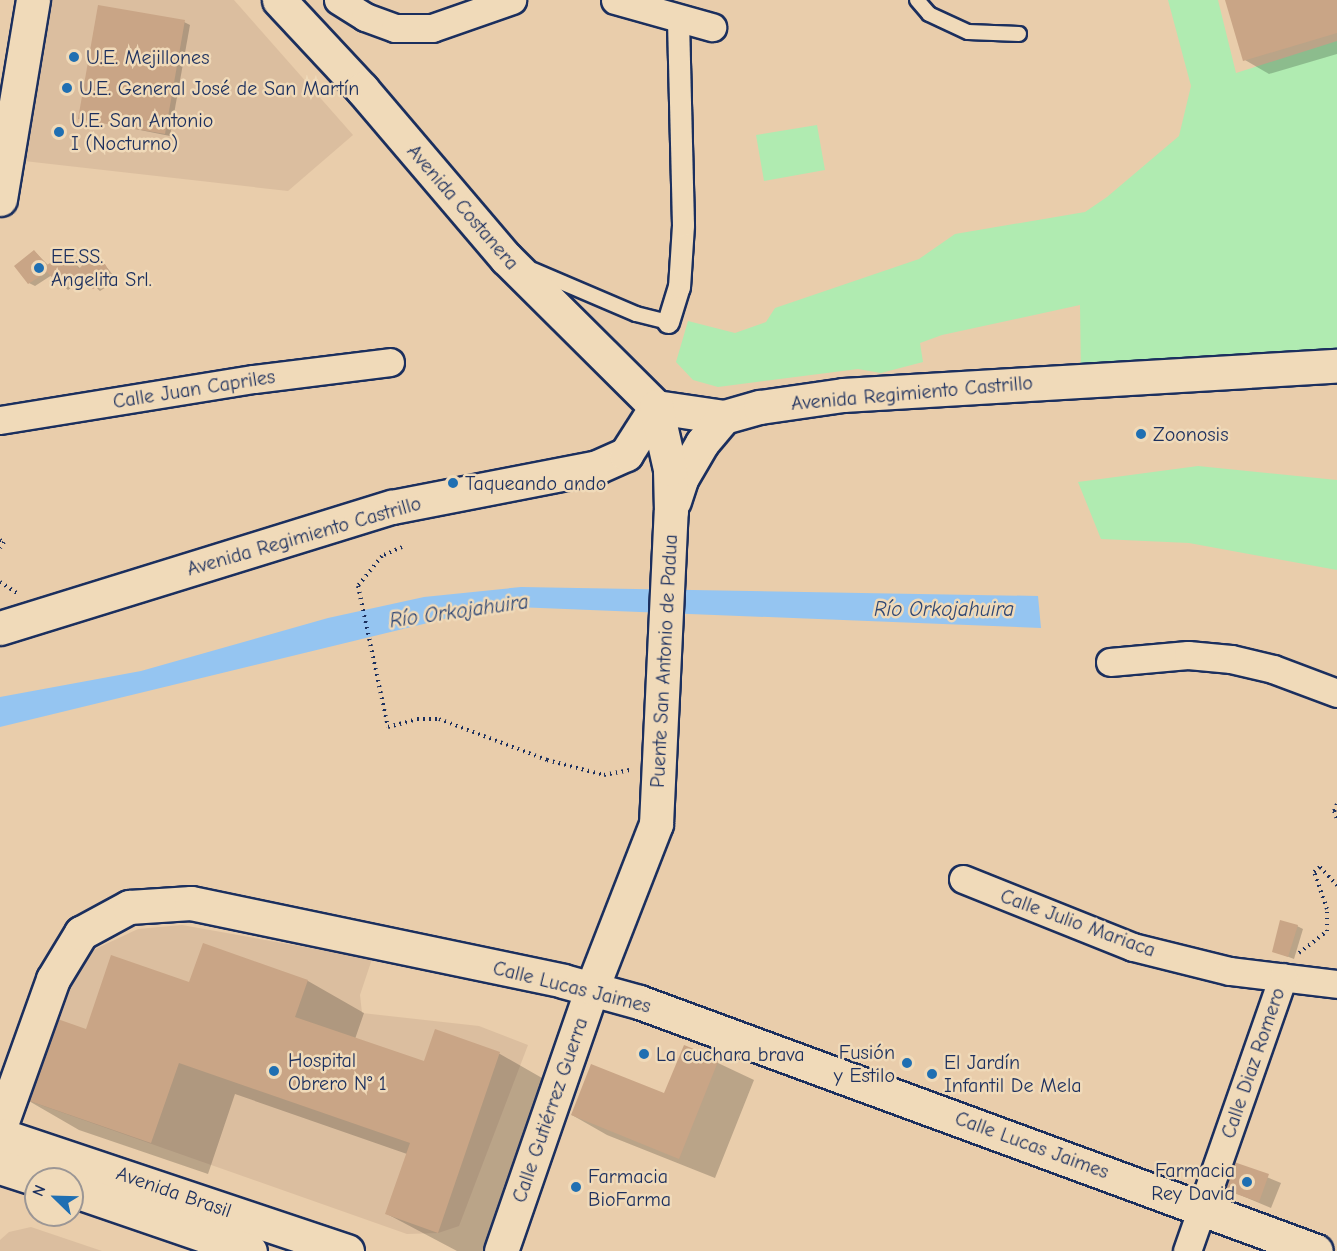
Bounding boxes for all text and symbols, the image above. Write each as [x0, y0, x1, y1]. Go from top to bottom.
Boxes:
place label: U.E. Mejillones [86, 45, 209, 69]
marker: U.E. Mejillones [67, 50, 81, 64]
place label: U.E. General José de San Martín [79, 76, 359, 100]
marker: U.E. General José de San Martín [60, 81, 74, 95]
place label: U.E. San Antonio I (Nocturno) [71, 108, 213, 155]
marker: U.E. San Antonio I (Nocturno) [52, 125, 66, 139]
street label: Avenida Costanera [402, 139, 524, 275]
place label: EE.SS. Angelita Srl. [51, 244, 152, 291]
marker: EE.SS. Angelita Srl. [32, 261, 46, 275]
street label: Calle Juan Capriles [111, 364, 277, 414]
street label: Avenida Regimiento Castrillo [790, 370, 1034, 416]
place label: Zoonosis [1153, 422, 1228, 446]
marker: Zoonosis [1134, 427, 1148, 441]
place label: Taqueando ando [465, 471, 606, 495]
marker: Taqueando ando [446, 476, 460, 490]
street label: Avenida Regimiento Castrillo [184, 491, 424, 581]
street label: Puente San Antonio de Padua [645, 534, 683, 788]
water label: Río Orkojahuira [388, 589, 530, 633]
water label: Río Orkojahuira [874, 596, 1014, 622]
street label: Calle Julio Mariaca [997, 884, 1159, 962]
street label: Calle Lucas Jaimes [491, 956, 653, 1018]
street label: Calle Diaz Romero [1216, 984, 1290, 1142]
street label: Calle Gutiérrez Guerra [507, 1014, 593, 1206]
place label: Fusión y Estilo [834, 1040, 895, 1087]
place label: La cuchara brava [656, 1042, 805, 1066]
marker: La cuchara brava [637, 1047, 651, 1061]
place label: Hospital Obrero N° 1 [288, 1048, 387, 1095]
place label: El Jardín Infantil De Mela [944, 1050, 1082, 1097]
marker: Fusión y Estilo [900, 1056, 914, 1070]
marker: Hospital Obrero N° 1 [265, 1062, 283, 1080]
marker: El Jardín Infantil De Mela [925, 1067, 939, 1081]
street label: Calle Lucas Jaimes [952, 1106, 1112, 1184]
place label: Farmacia Rey David [1151, 1158, 1235, 1205]
street label: Avenida Brasil [113, 1161, 235, 1223]
place label: Farmacia BioFarma [588, 1164, 671, 1211]
north arrow [24, 1167, 84, 1227]
marker: Farmacia Rey David [1240, 1175, 1254, 1189]
marker: Farmacia BioFarma [569, 1180, 583, 1194]
text: N [29, 1182, 50, 1199]

